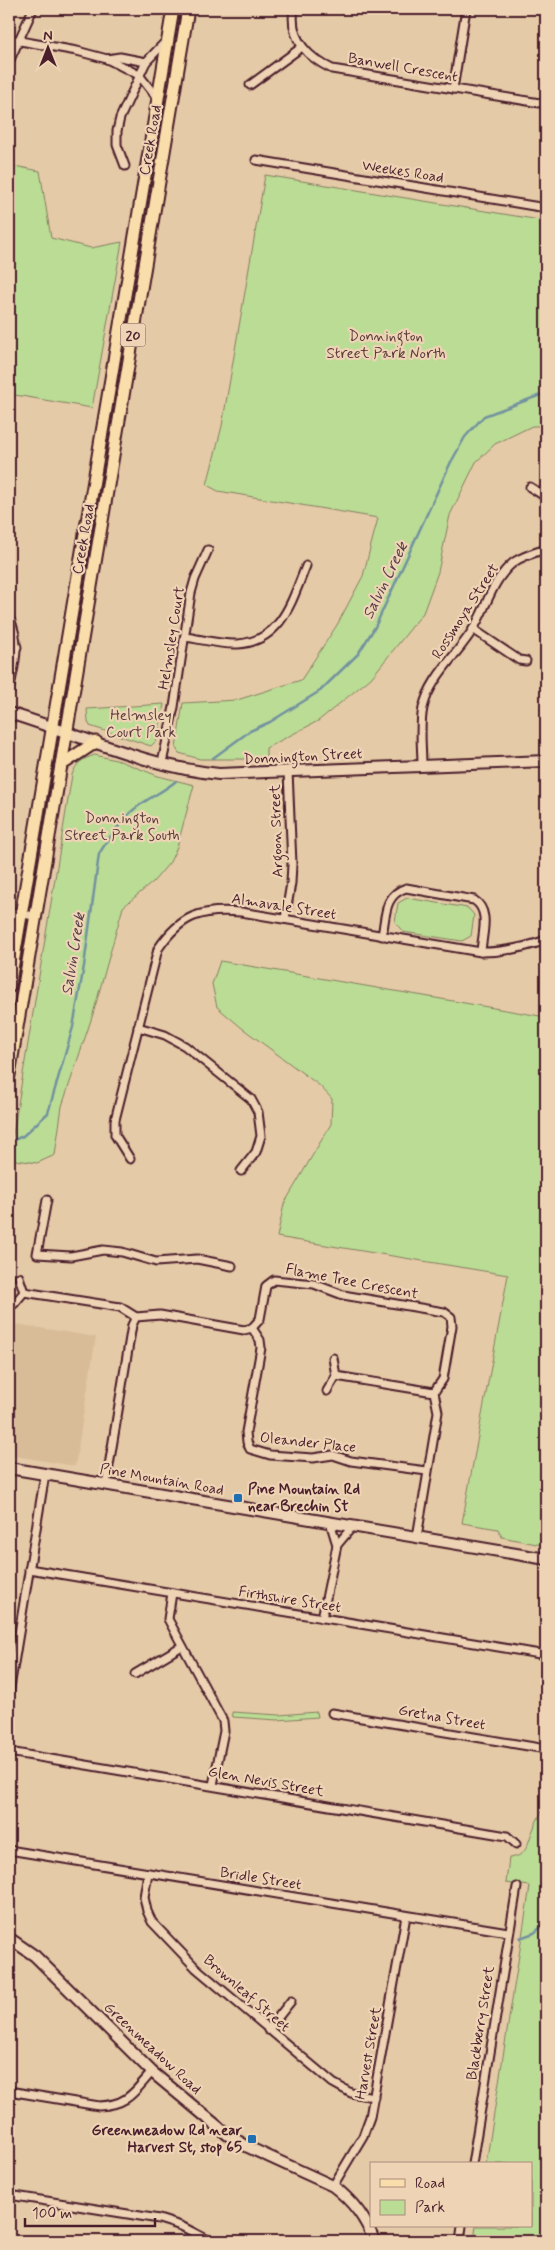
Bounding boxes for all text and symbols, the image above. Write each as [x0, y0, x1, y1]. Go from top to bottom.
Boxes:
north arrow [22, 22, 72, 72]
text: N [43, 27, 53, 45]
street label: Banwell Crescent [346, 48, 460, 88]
street label: Creek Road [135, 103, 167, 177]
street label: Weekes Road [360, 156, 445, 188]
road number: 20 [120, 324, 146, 346]
park label: Donnington Street Park North [326, 327, 446, 364]
street label: Creek Road [68, 502, 100, 576]
water label: Salvin Creek [358, 538, 413, 623]
street label: Rossmoya Street [427, 560, 504, 663]
street label: Helmsley Court [154, 585, 190, 691]
park label: Helmsley Court Park [106, 706, 176, 743]
street label: Donnington Street [243, 744, 363, 771]
street label: Argoon Street [265, 784, 290, 878]
park label: Donnington Street Park South [64, 809, 180, 846]
street label: Almavale Street [230, 889, 338, 925]
water label: Salvin Creek [57, 911, 90, 997]
street label: Flame Tree Crescent [284, 1259, 420, 1305]
street label: Oleander Place [259, 1428, 357, 1458]
street label: Pine Mountain Road [98, 1459, 225, 1501]
place label: Pine Mountain Rd near Brechin St [248, 1480, 360, 1517]
marker: Pine Mountain Rd near Brechin St [232, 1492, 244, 1504]
street label: Firthshire Street [237, 1582, 343, 1618]
street label: Gretna Street [397, 1700, 487, 1736]
street label: Glen Nevis Street [206, 1762, 325, 1802]
street label: Bridle Street [219, 1863, 303, 1895]
street label: Brownleaf Street [199, 1950, 294, 2037]
street label: Blackberry Street [462, 1964, 500, 2082]
street label: Greenmeadow Road [99, 1998, 206, 2099]
street label: Harvest Street [351, 2005, 387, 2101]
place label: Greenmeadow Rd near Harvest St, stop 65 [92, 2121, 243, 2158]
marker: Greenmeadow Rd near Harvest St, stop 65 [246, 2133, 258, 2145]
legend [370, 2162, 532, 2228]
text: Road [415, 2174, 445, 2194]
scale bar [25, 2195, 155, 2227]
text: Park [415, 2198, 445, 2218]
text: 100 m [32, 2204, 72, 2224]

